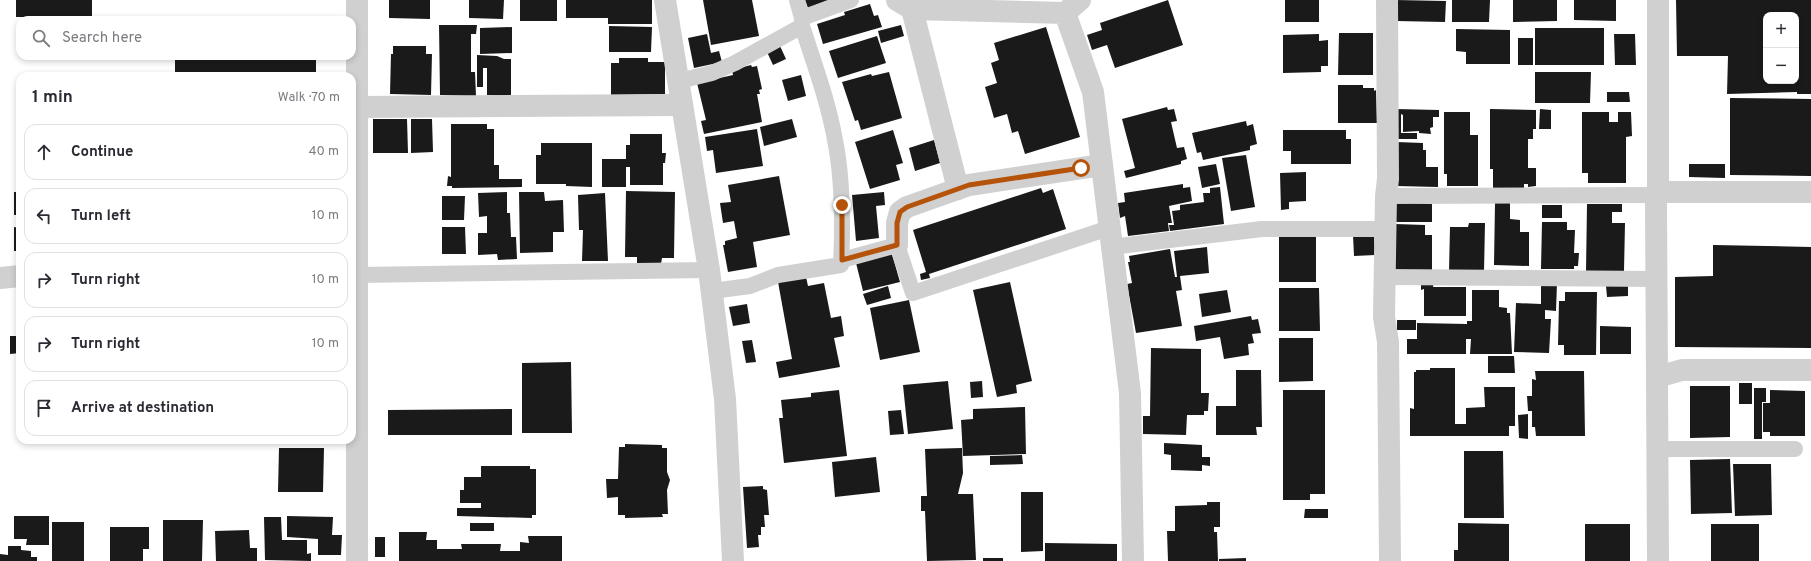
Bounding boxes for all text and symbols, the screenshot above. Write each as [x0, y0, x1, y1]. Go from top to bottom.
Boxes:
map controls [1763, 12, 1799, 84]
button: + [1763, 12, 1799, 48]
search box [16, 16, 356, 60]
icon: search [30, 27, 52, 49]
text: Search here [62, 29, 142, 48]
button: − [1763, 48, 1799, 84]
text: 1 min [32, 87, 73, 109]
text: Walk · 70 m [278, 90, 340, 106]
icon: ahead [33, 141, 55, 163]
text: Continue [71, 143, 133, 162]
text: 40 m [309, 144, 339, 160]
route start [1072, 159, 1090, 177]
route end [833, 196, 851, 214]
icon: left [33, 205, 55, 227]
text: Turn left [71, 207, 131, 226]
text: 10 m [312, 208, 339, 224]
icon: right [33, 269, 55, 291]
text: Turn right [71, 271, 140, 290]
text: 10 m [312, 272, 339, 288]
icon: right [33, 333, 55, 355]
text: Turn right [71, 335, 140, 354]
text: 10 m [312, 336, 339, 352]
icon: arrive [33, 397, 55, 419]
text: Arrive at destination [71, 399, 214, 418]

